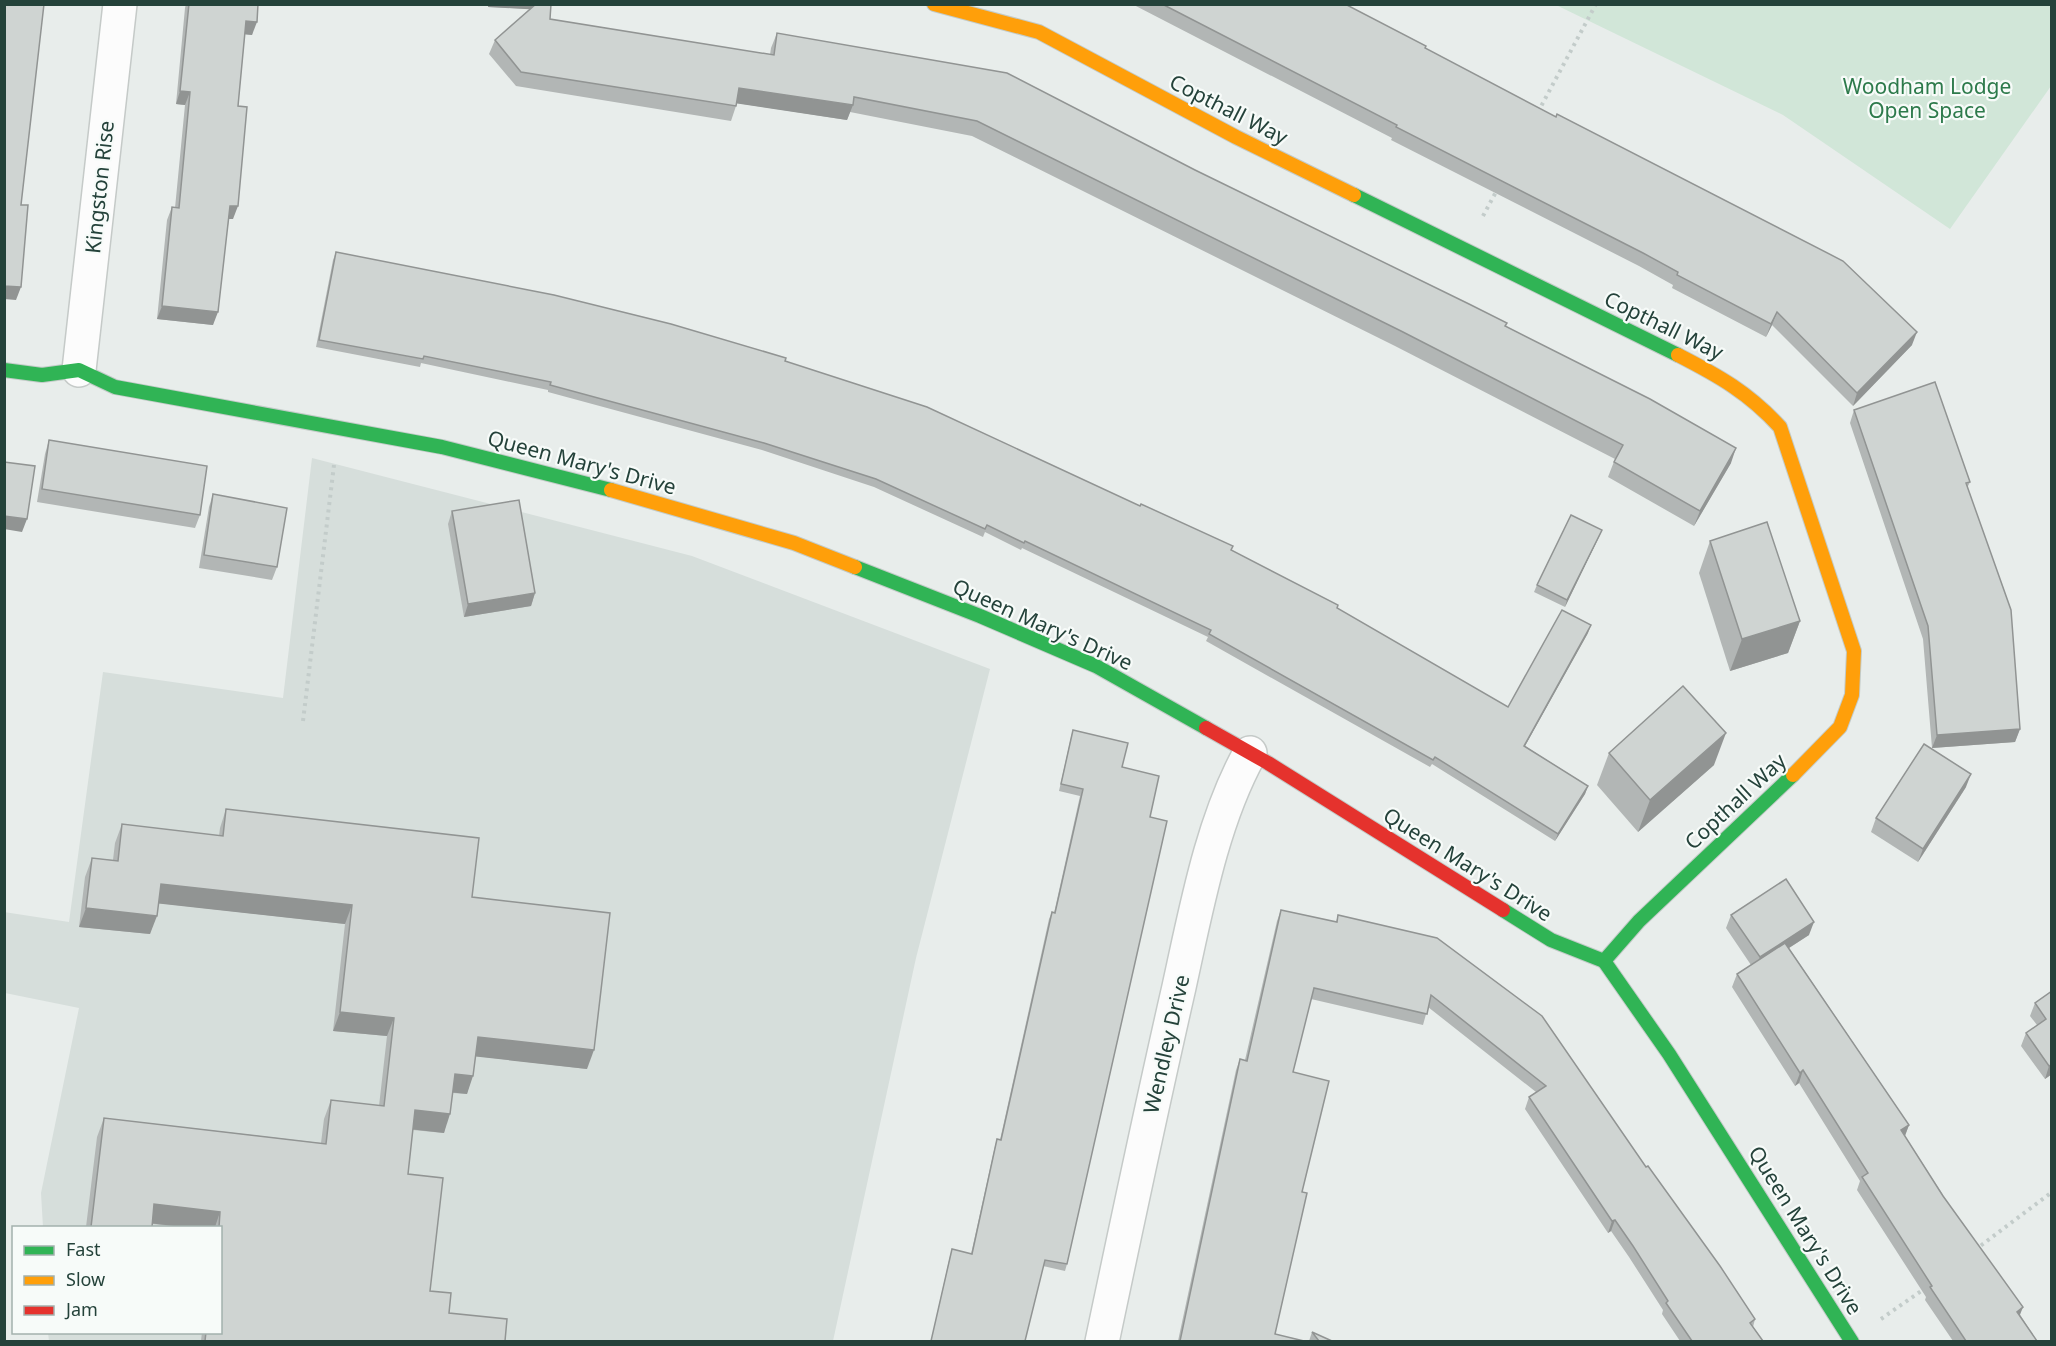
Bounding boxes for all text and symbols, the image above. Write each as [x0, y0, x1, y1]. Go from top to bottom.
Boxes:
street label: Copthall Way [1165, 67, 1293, 151]
park label: Woodham Lodge Open Space [1843, 72, 2011, 124]
street label: Kingston Rise [78, 119, 120, 255]
street label: Copthall Way [1600, 284, 1728, 366]
street label: Queen Mary's Drive [485, 423, 679, 501]
street label: Queen Mary's Drive [949, 572, 1137, 676]
street label: Copthall Way [1678, 747, 1792, 855]
street label: Queen Mary's Drive [1378, 801, 1558, 927]
street label: Wendley Drive [1136, 972, 1196, 1116]
street label: Queen Mary's Drive [1743, 1140, 1869, 1320]
legend [12, 1226, 222, 1334]
text: Fast [66, 1237, 101, 1261]
text: Slow [66, 1267, 105, 1291]
text: Jam [64, 1297, 98, 1321]

